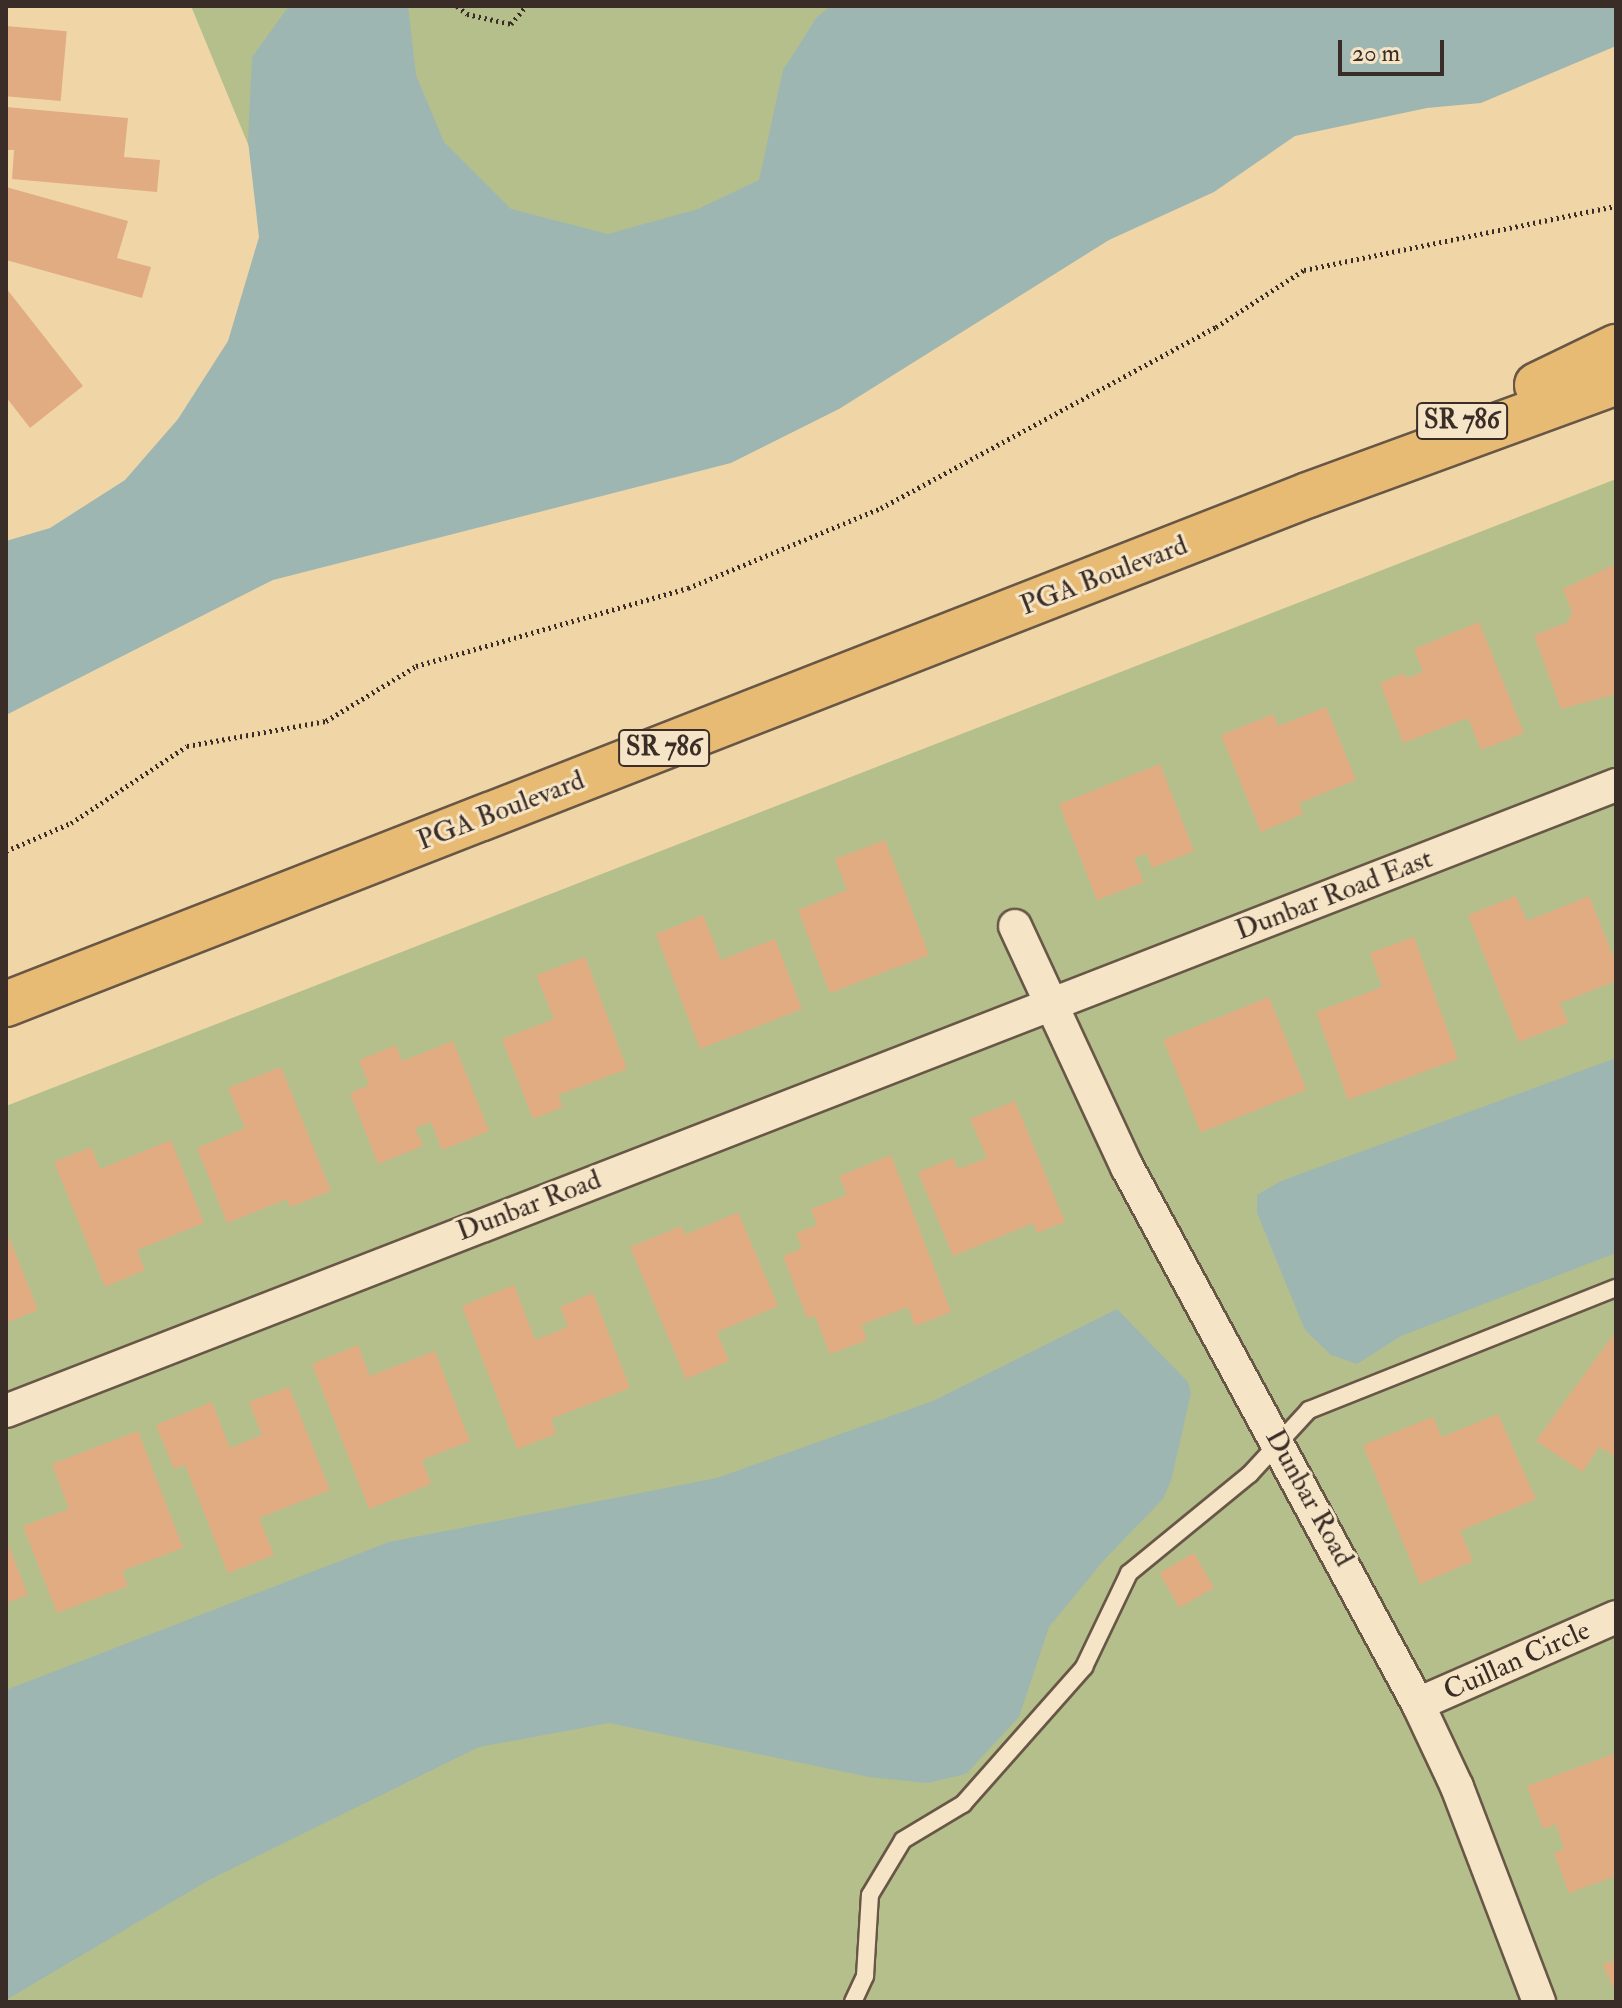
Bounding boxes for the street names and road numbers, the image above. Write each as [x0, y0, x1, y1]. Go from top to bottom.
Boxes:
road number: SR 786 [1416, 399, 1508, 443]
street label: PGA Boulevard [1016, 529, 1192, 623]
road number: SR 786 [618, 726, 710, 770]
street label: PGA Boulevard [413, 764, 589, 858]
street label: Dunbar Road East [1231, 842, 1437, 948]
street label: Dunbar Road [452, 1163, 606, 1249]
street label: Dunbar Road [1258, 1424, 1360, 1572]
street label: Cuillan Circle [1439, 1614, 1595, 1708]

